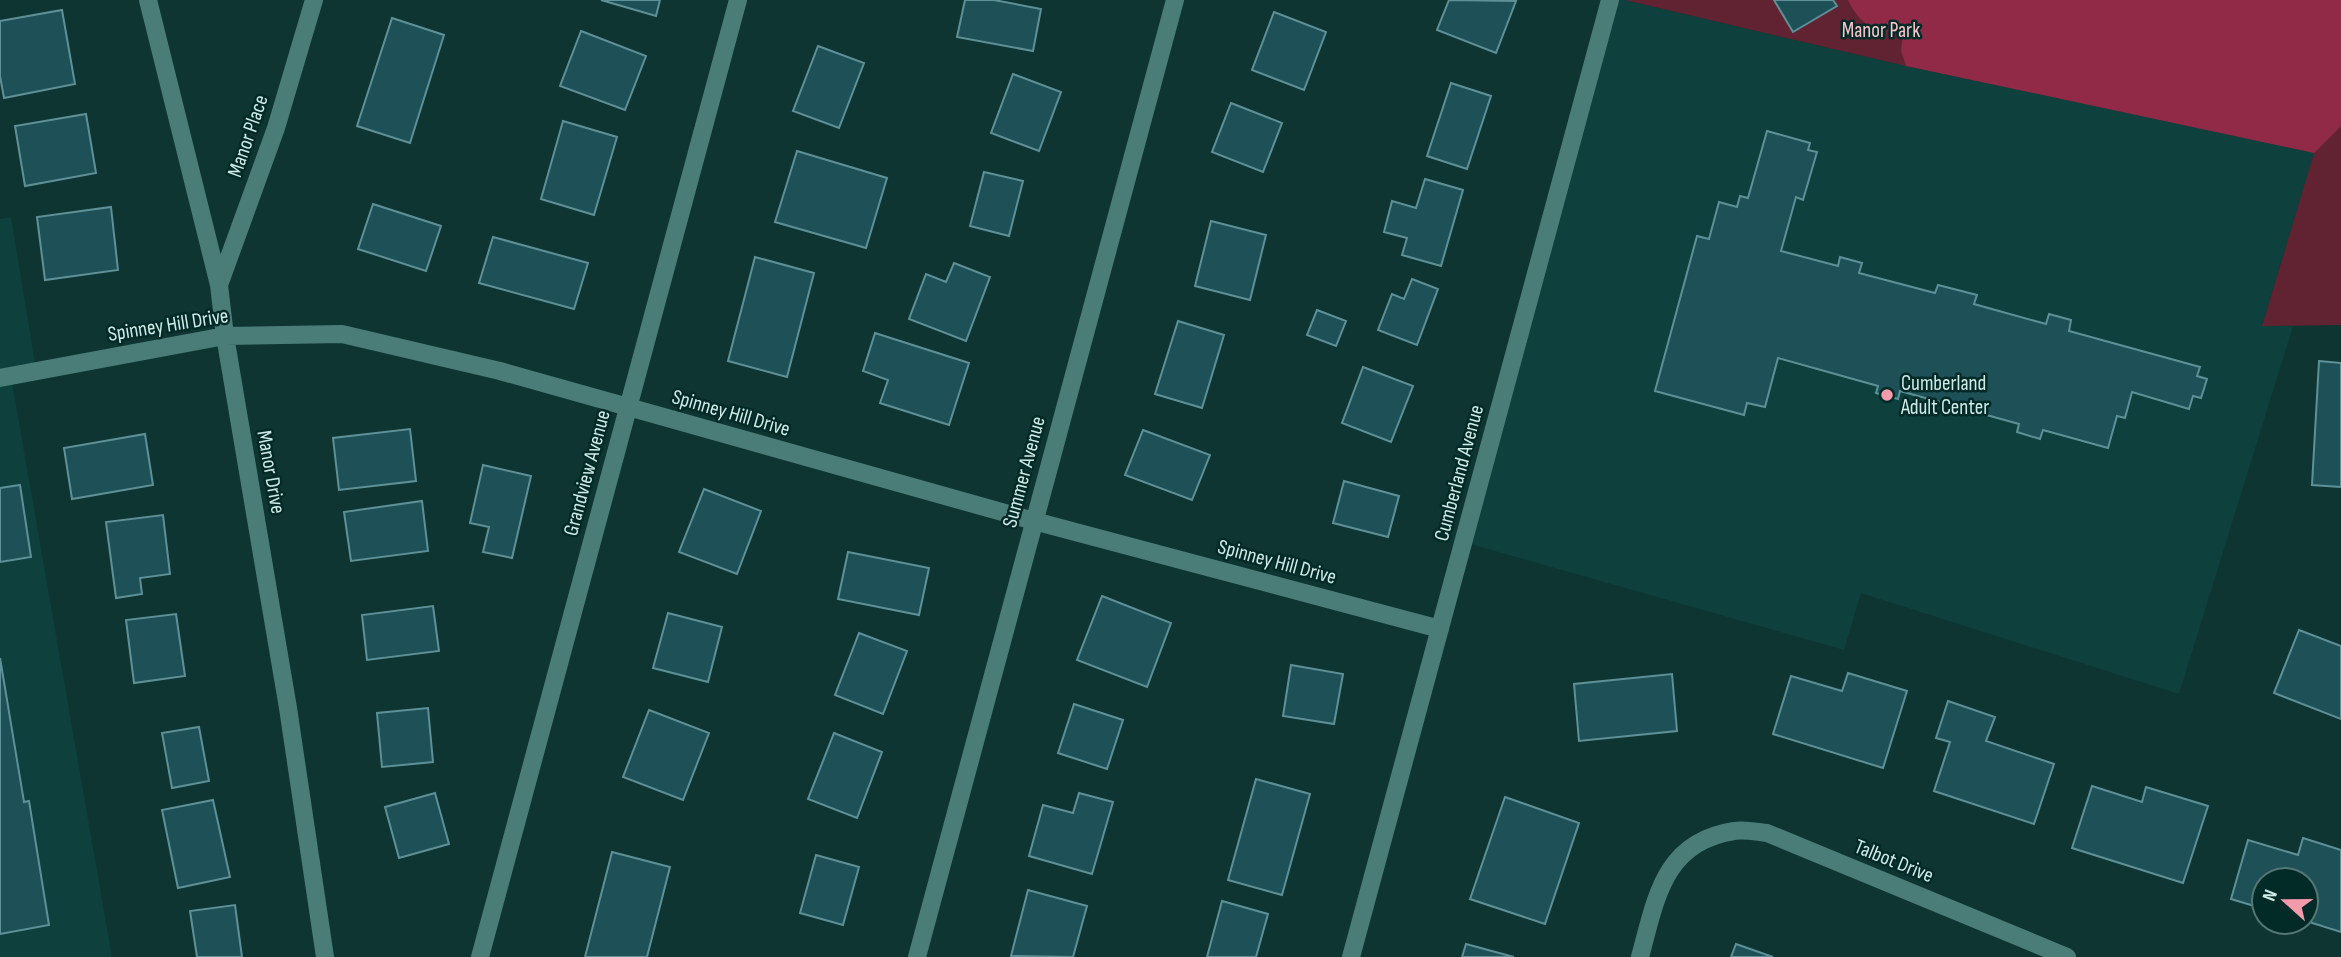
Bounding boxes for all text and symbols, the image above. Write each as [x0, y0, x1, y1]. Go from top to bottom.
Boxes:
park label: Manor Park [1842, 18, 1920, 43]
street label: Manor Place [222, 92, 274, 180]
street label: Spinney Hill Drive [106, 303, 230, 347]
place label: Cumberland Adult Center [1900, 371, 1989, 420]
street label: Spinney Hill Drive [669, 384, 793, 442]
marker: Cumberland Adult Center [1879, 387, 1895, 403]
street label: Cumberland Avenue [1429, 402, 1489, 544]
street label: Grandview Avenue [558, 408, 616, 538]
street label: Summer Avenue [997, 414, 1051, 530]
street label: Manor Drive [251, 428, 291, 516]
street label: Spinney Hill Drive [1215, 534, 1339, 590]
street label: Talbot Drive [1851, 834, 1937, 888]
north arrow [2250, 866, 2320, 936]
text: N [2258, 887, 2283, 904]

